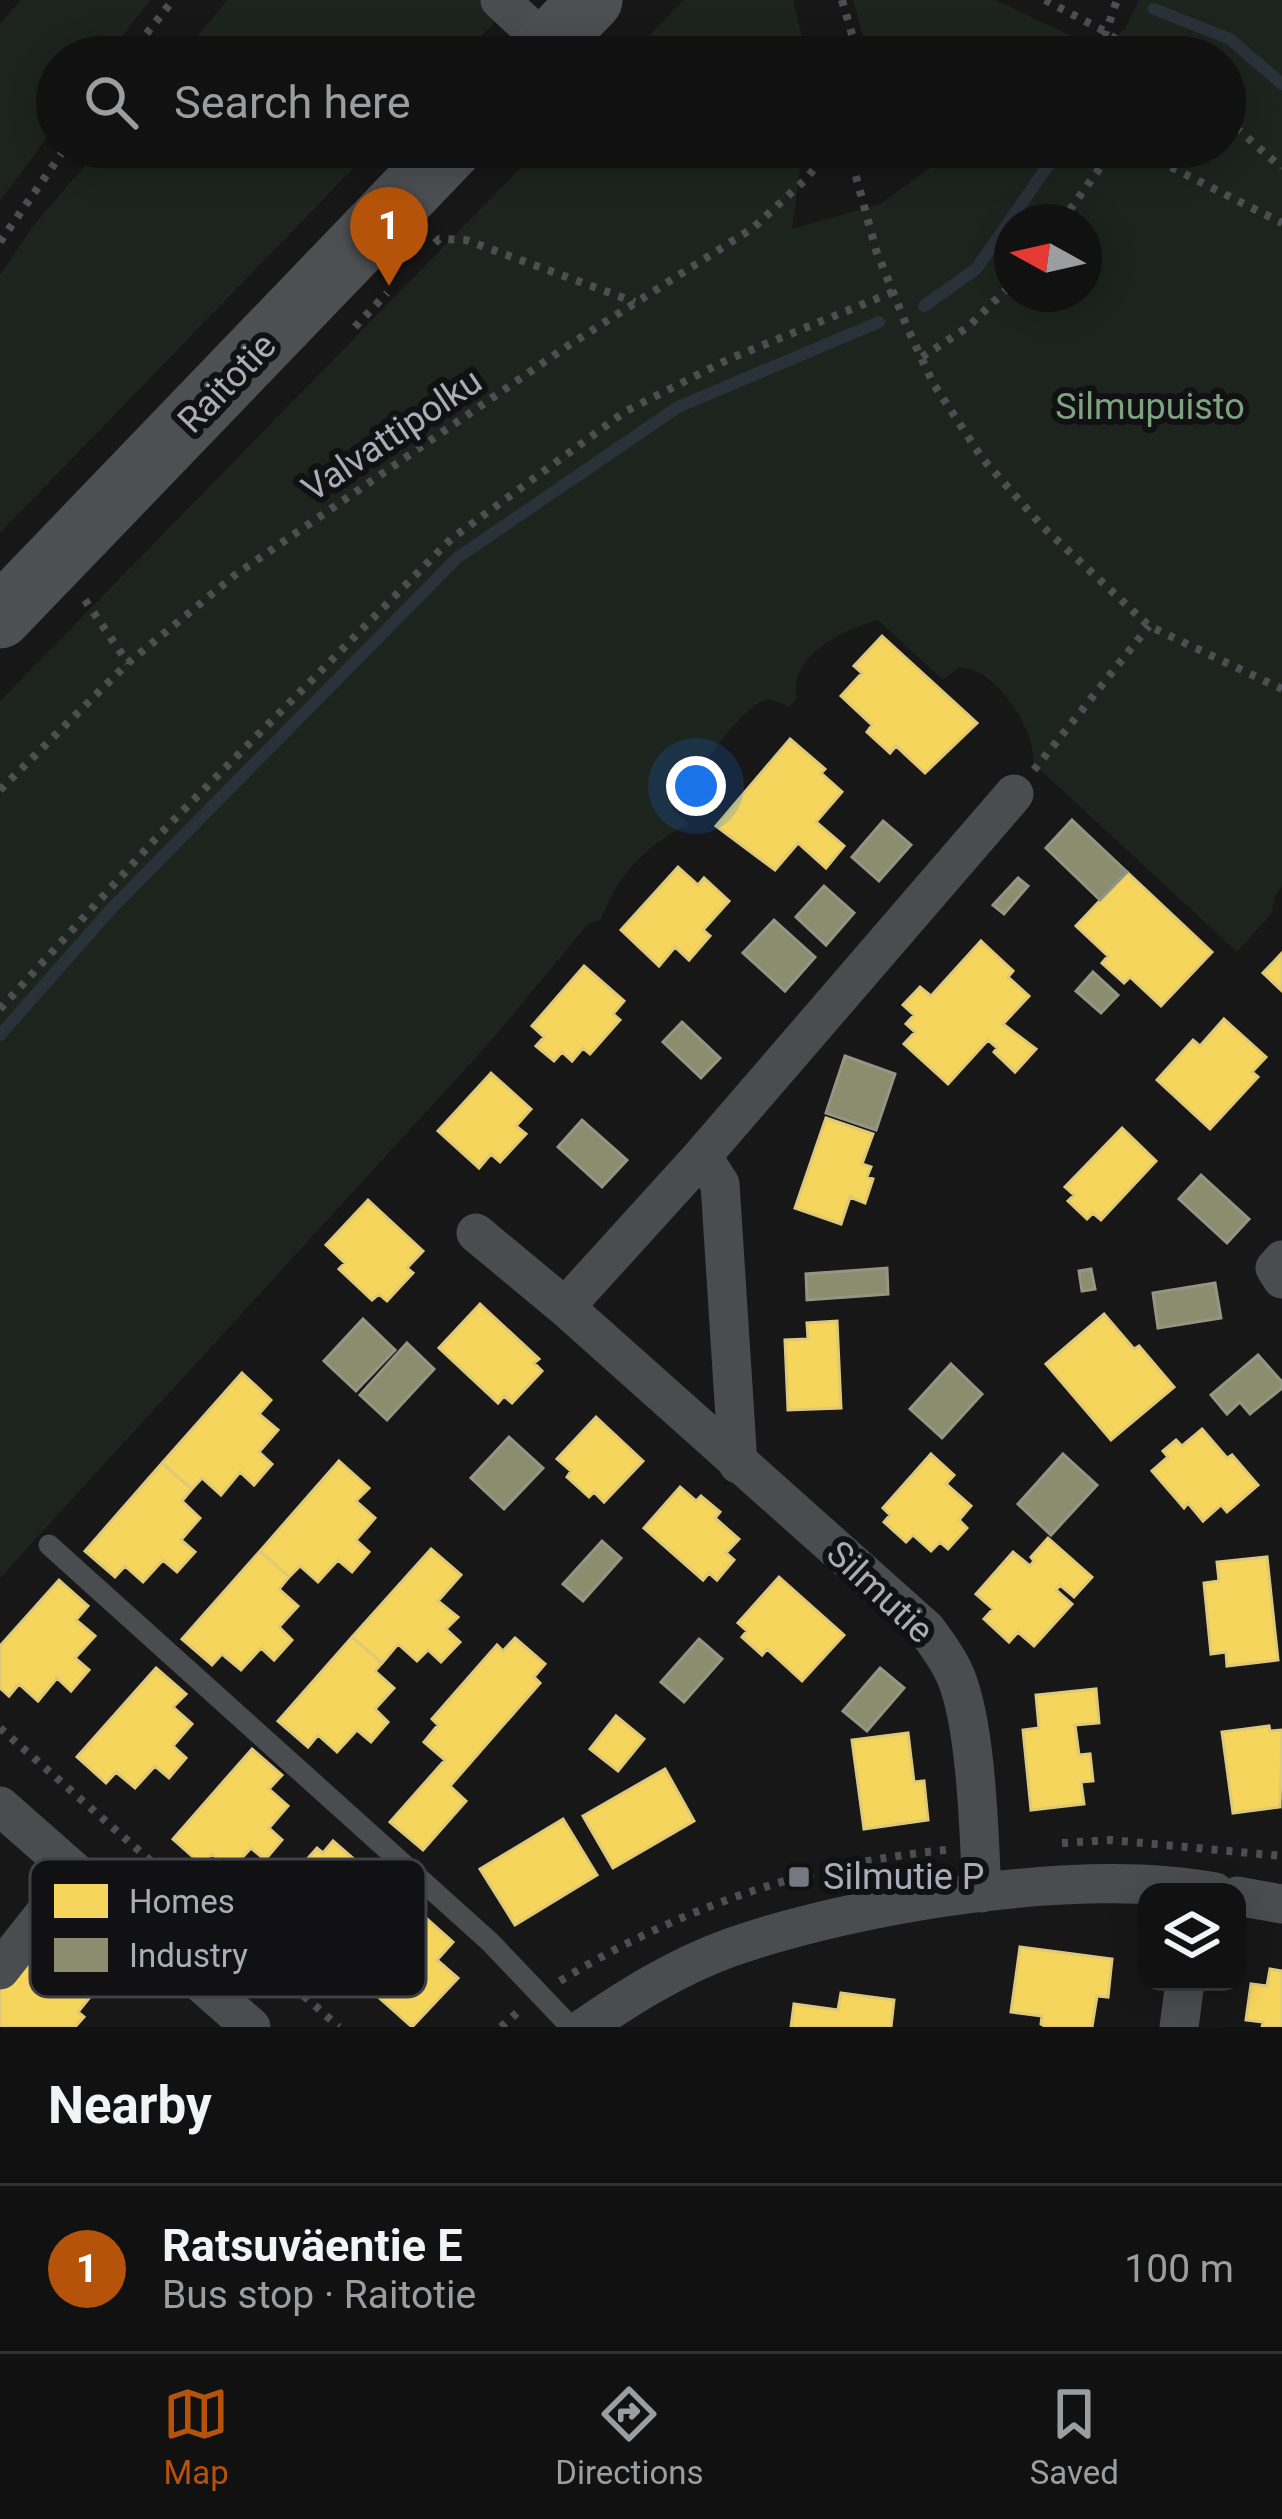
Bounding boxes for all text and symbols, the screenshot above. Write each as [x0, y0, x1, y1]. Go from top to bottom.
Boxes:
search box [36, 36, 1246, 168]
icon: search [78, 69, 144, 135]
text: Search here [174, 76, 411, 129]
pin: 1 [350, 187, 428, 286]
north arrow [994, 204, 1102, 312]
street label: Raitotie [169, 324, 285, 442]
street label: Valvattipolku [294, 360, 490, 510]
park label: Silmupuisto [1055, 386, 1245, 428]
your location [666, 756, 726, 816]
street label: Silmutie [818, 1532, 942, 1652]
place label: Silmutie P [823, 1856, 985, 1898]
legend [30, 1859, 426, 1997]
marker: Silmutie P [786, 1864, 812, 1890]
text: Homes [129, 1882, 235, 1921]
map controls [1138, 1883, 1246, 1991]
button: layers [1138, 1883, 1246, 1991]
text: Industry [129, 1936, 248, 1975]
text: Nearby [48, 2076, 212, 2135]
text: Ratsuväentie E [162, 2219, 462, 2272]
text: 1 [76, 2246, 98, 2292]
text: 100 m [1124, 2246, 1234, 2292]
text: Bus stop · Raitotie [162, 2272, 476, 2318]
tab: Map [163, 2381, 229, 2492]
tab: Directions [555, 2381, 704, 2492]
tab: Saved [1030, 2381, 1119, 2492]

